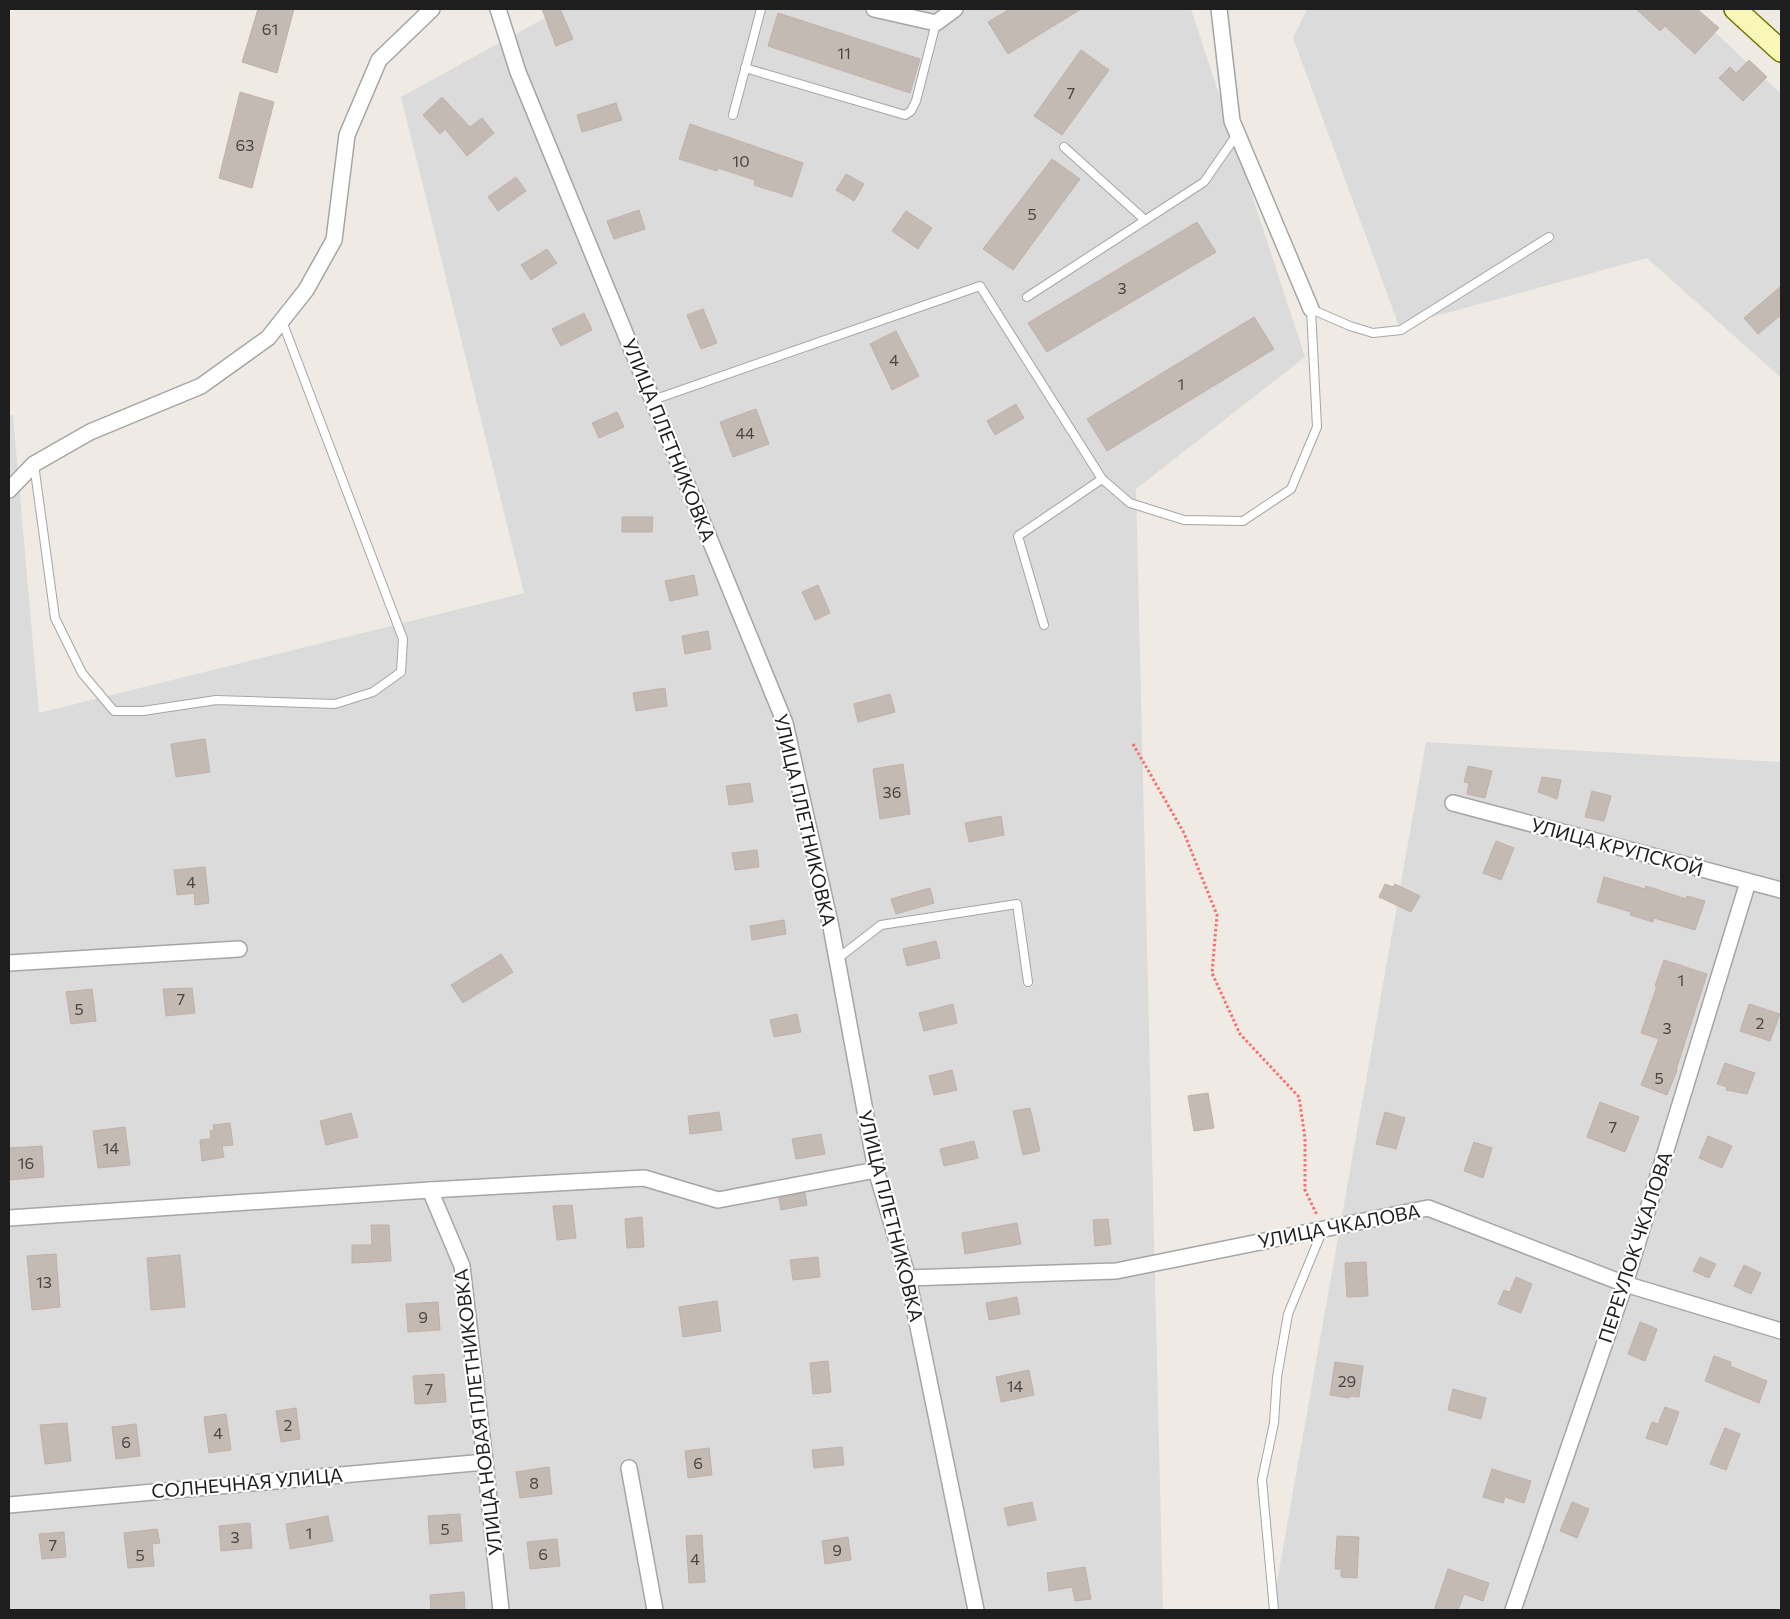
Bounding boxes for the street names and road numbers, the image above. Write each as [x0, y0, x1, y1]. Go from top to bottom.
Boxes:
street label: УЛИЦА ПЛЕТНИКОВКА [618, 335, 721, 545]
street label: УЛИЦА ПЛЕТНИКОВКА [770, 711, 841, 928]
street label: УЛИЦА КРУПСКОЙ [1529, 812, 1706, 881]
street label: УЛИЦА ПЛЕТНИКОВКА [854, 1108, 929, 1324]
street label: ПЕРЕУЛОК ЧКАЛОВА [1593, 1148, 1676, 1345]
street label: УЛИЦА ЧКАЛОВА [1256, 1198, 1422, 1253]
street label: УЛИЦА НОВАЯ ПЛЕТНИКОВКА [449, 1267, 507, 1557]
street label: СОЛНЕЧНАЯ УЛИЦА [150, 1463, 344, 1502]

